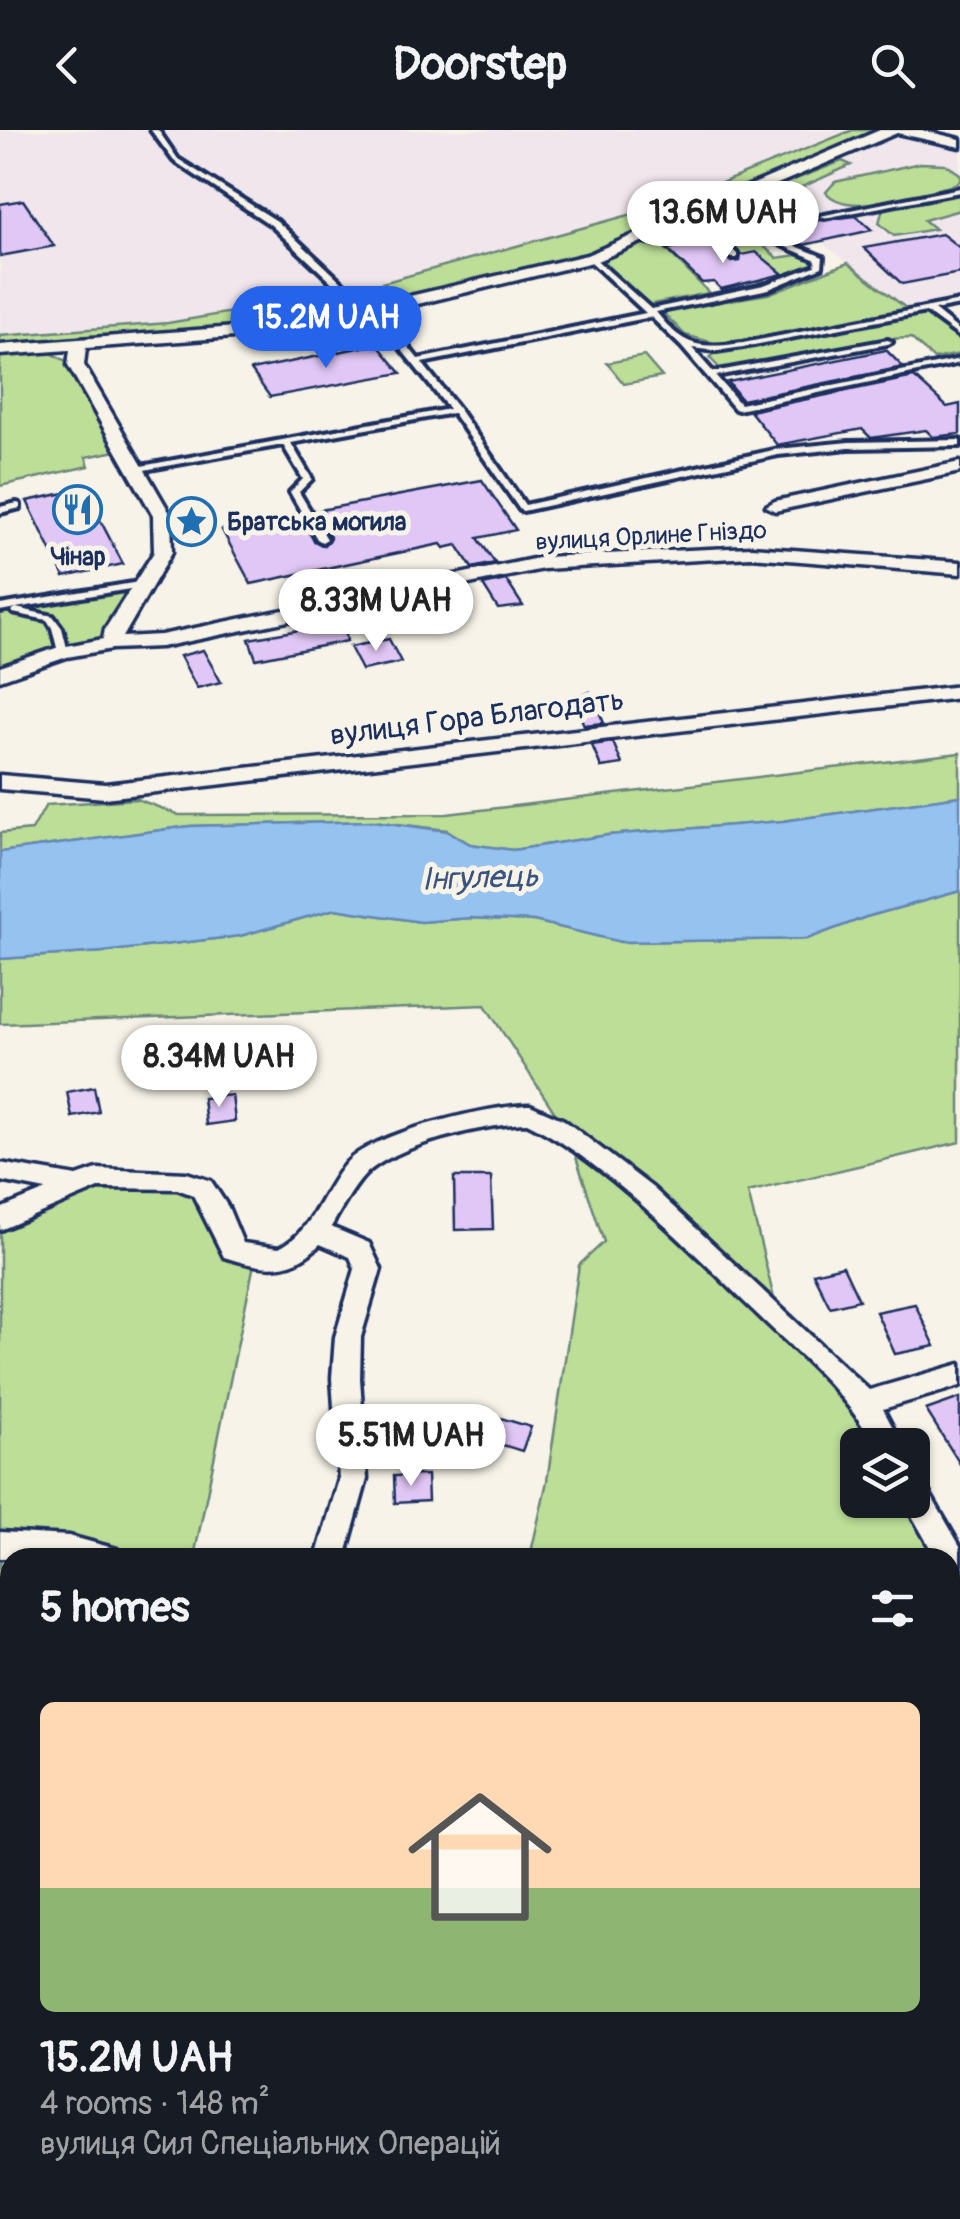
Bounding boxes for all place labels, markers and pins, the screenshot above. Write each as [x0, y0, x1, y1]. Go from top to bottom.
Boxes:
pin: 13.6M UAH [609, 181, 837, 266]
pin: 15.2M UAH [212, 286, 440, 371]
restaurant icon: Чінар [52, 484, 104, 536]
place icon: Братська могила [166, 495, 218, 547]
place label: Братська могила [227, 507, 407, 538]
place label: Чінар [50, 542, 106, 573]
pin: 8.33M UAH [262, 569, 490, 654]
pin: 8.34M UAH [105, 1025, 333, 1110]
pin: 5.51M UAH [297, 1404, 525, 1489]

